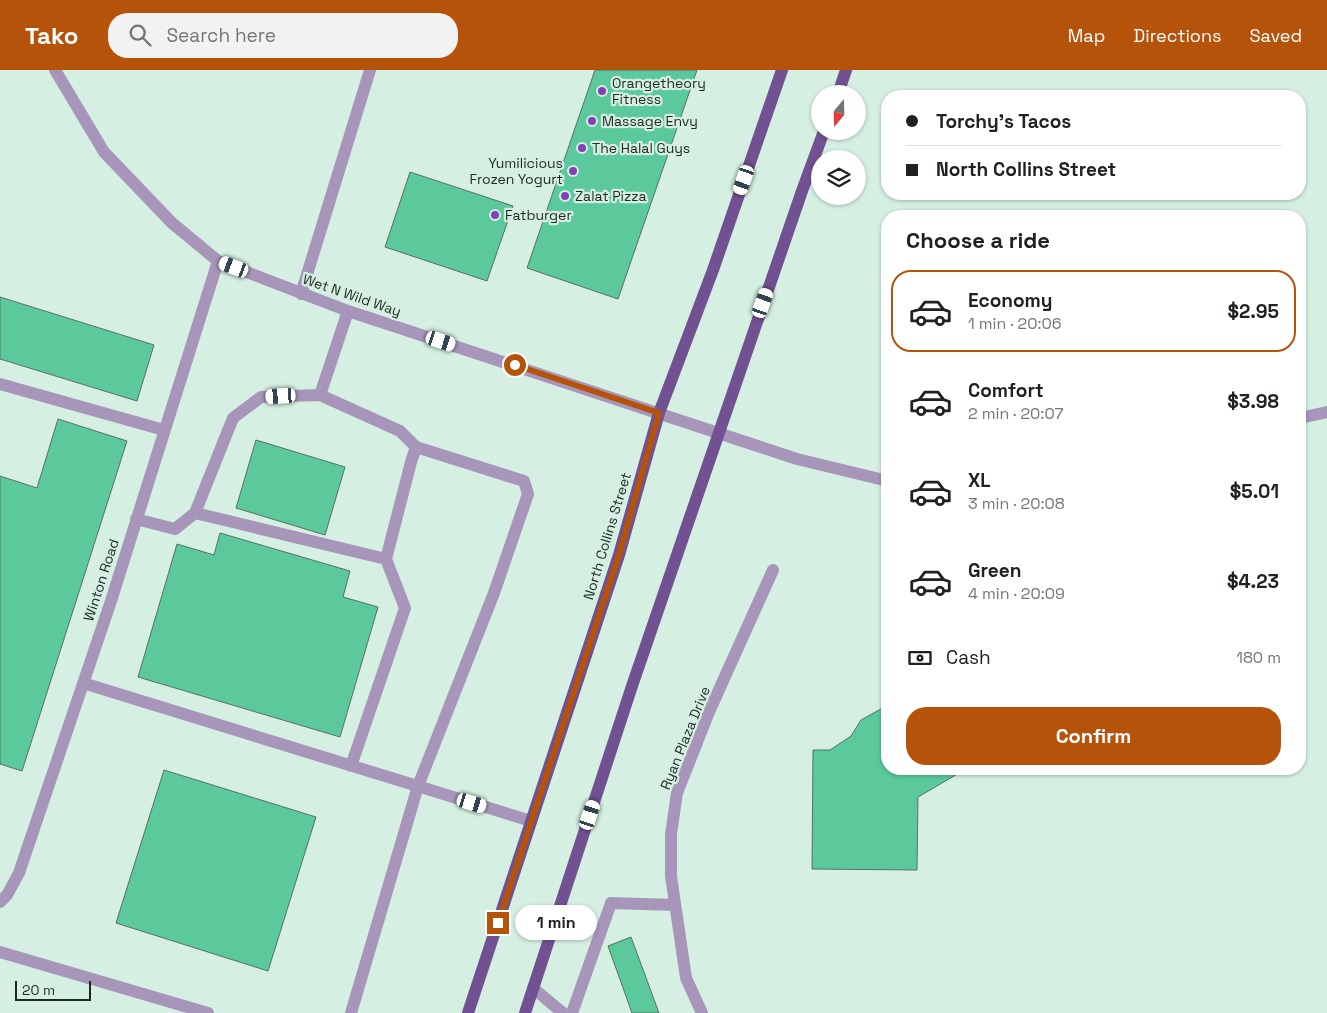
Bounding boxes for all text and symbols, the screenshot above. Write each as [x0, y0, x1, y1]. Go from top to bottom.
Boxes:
search box [108, 13, 458, 58]
text: Tako [25, 20, 78, 51]
icon: search [126, 21, 154, 49]
text: Search here [166, 23, 276, 48]
text: Map [1068, 24, 1105, 47]
text: Directions [1133, 24, 1222, 47]
text: Saved [1250, 24, 1302, 47]
place label: Orangetheory Fitness [612, 74, 706, 108]
marker: Orangetheory Fitness [596, 85, 608, 97]
north arrow [811, 85, 866, 140]
map controls [811, 85, 866, 205]
text: Torchy's Tacos [936, 109, 1071, 134]
place label: Massage Envy [602, 112, 698, 130]
marker: Massage Envy [586, 115, 598, 127]
place label: The Halal Guys [592, 139, 690, 157]
marker: The Halal Guys [576, 142, 588, 154]
button: layers [811, 150, 866, 205]
place label: Yumilicious Frozen Yogurt [469, 154, 563, 188]
text: North Collins Street [936, 157, 1116, 182]
car [732, 163, 755, 197]
marker: Yumilicious Frozen Yogurt [567, 165, 579, 177]
place label: Zalat Pizza [575, 187, 647, 205]
marker: Zalat Pizza [559, 190, 571, 202]
place label: Fatburger [505, 206, 572, 224]
marker: Fatburger [489, 209, 501, 221]
text: Choose a ride [906, 226, 1050, 254]
car [217, 255, 250, 279]
street label: Wet N Wild Way [300, 270, 404, 320]
car [751, 286, 774, 320]
text: Economy [968, 288, 1052, 313]
icon: car [908, 289, 953, 334]
text: $2.95 [1227, 299, 1279, 324]
text: 1 min · 20:06 [968, 313, 1062, 334]
car [424, 329, 457, 353]
route start [504, 354, 526, 376]
text: Comfort [968, 378, 1044, 403]
icon: car [908, 379, 953, 424]
car [265, 388, 296, 404]
text: $3.98 [1227, 389, 1279, 414]
text: 2 min · 20:07 [968, 403, 1063, 424]
text: XL [968, 468, 991, 493]
icon: car [908, 469, 953, 514]
street label: North Collins Street [579, 470, 635, 602]
text: $5.01 [1230, 479, 1279, 504]
text: 3 min · 20:08 [968, 493, 1065, 514]
street label: Winton Road [79, 537, 123, 623]
text: Green [968, 558, 1021, 583]
icon: car [908, 559, 953, 604]
text: $4.23 [1227, 569, 1279, 594]
text: 4 min · 20:09 [968, 583, 1065, 604]
icon: cash [906, 644, 934, 672]
text: Cash [946, 645, 991, 670]
text: 180 m [1236, 647, 1281, 668]
street label: Ryan Plaza Drive [656, 684, 714, 792]
button: Confirm [906, 707, 1281, 765]
car [455, 791, 488, 815]
car [578, 798, 601, 832]
callout: 1 min [516, 906, 598, 940]
route end [487, 912, 509, 934]
text: 1 min [536, 912, 576, 933]
scale bar [15, 978, 91, 1001]
text: 20 m [22, 981, 55, 999]

